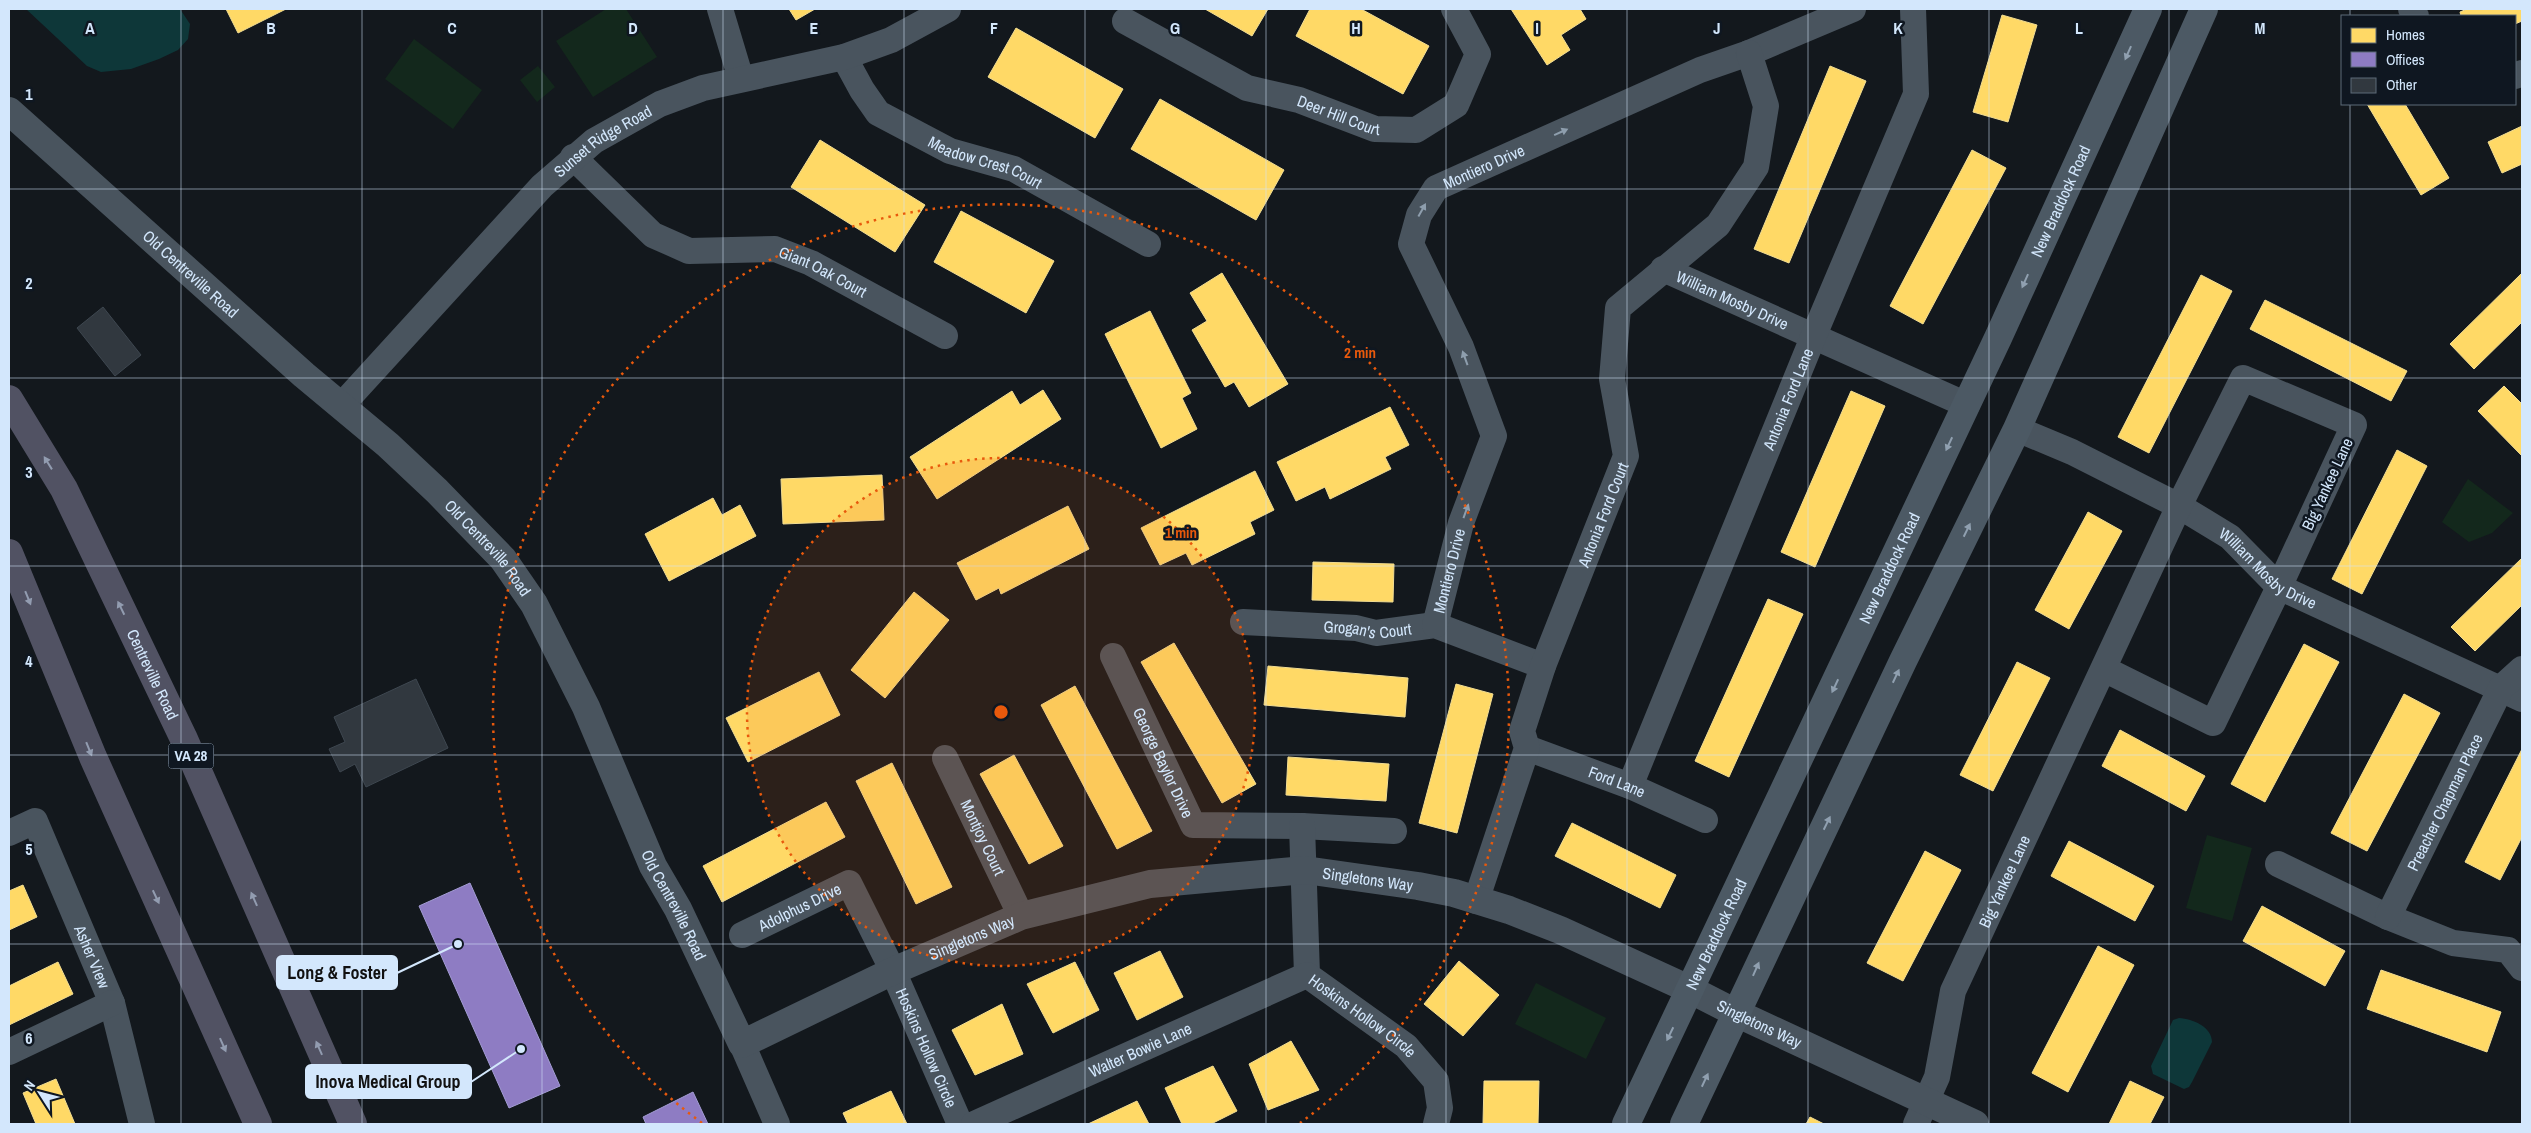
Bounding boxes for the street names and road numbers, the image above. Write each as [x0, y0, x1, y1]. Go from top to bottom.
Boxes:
street label: Deer Hill Court [1294, 89, 1380, 140]
street label: Sunset Ridge Road [549, 100, 656, 182]
street label: Meadow Crest Court [924, 130, 1046, 194]
street label: Montiero Drive [1440, 139, 1528, 194]
street label: New Braddock Road [2025, 142, 2095, 260]
street label: Old Centreville Road [138, 225, 244, 323]
street label: Giant Oak Court [776, 241, 871, 303]
street label: William Mosby Drive [1673, 265, 1792, 335]
street label: Antonia Ford Lane [1757, 345, 1819, 454]
street label: Big Yankee Lane [2296, 434, 2358, 534]
street label: Antonia Ford Court [1572, 459, 1634, 571]
street label: Old Centreville Road [440, 495, 536, 600]
street label: New Braddock Road [1853, 509, 1925, 627]
street label: William Mosby Drive [2215, 522, 2320, 614]
street label: Montiero Drive [1427, 526, 1470, 616]
street label: Grogan's Court [1323, 615, 1413, 644]
street label: Centreville Road [122, 625, 184, 723]
street label: George Baylor Drive [1128, 704, 1199, 821]
street label: Preacher Chapman Place [2402, 730, 2488, 874]
road number: VA 28 [168, 744, 214, 768]
street label: Ford Lane [1585, 761, 1649, 803]
street label: Montjoy Court [956, 796, 1011, 879]
street label: Big Yankee Lane [1973, 832, 2035, 931]
street label: Old Centreville Road [636, 846, 712, 964]
street label: Singletons Way [1321, 862, 1415, 896]
street label: New Braddock Road [1680, 875, 1752, 993]
street label: Adolphus Drive [753, 878, 845, 937]
street label: Singletons Way [925, 909, 1018, 965]
street label: Asher View [69, 921, 116, 992]
street label: Hoskins Hollow Circle [1304, 969, 1422, 1062]
street label: Hoskins Hollow Circle [891, 984, 962, 1111]
street label: Singletons Way [1713, 994, 1806, 1053]
street label: Walter Bowie Lane [1085, 1017, 1195, 1082]

